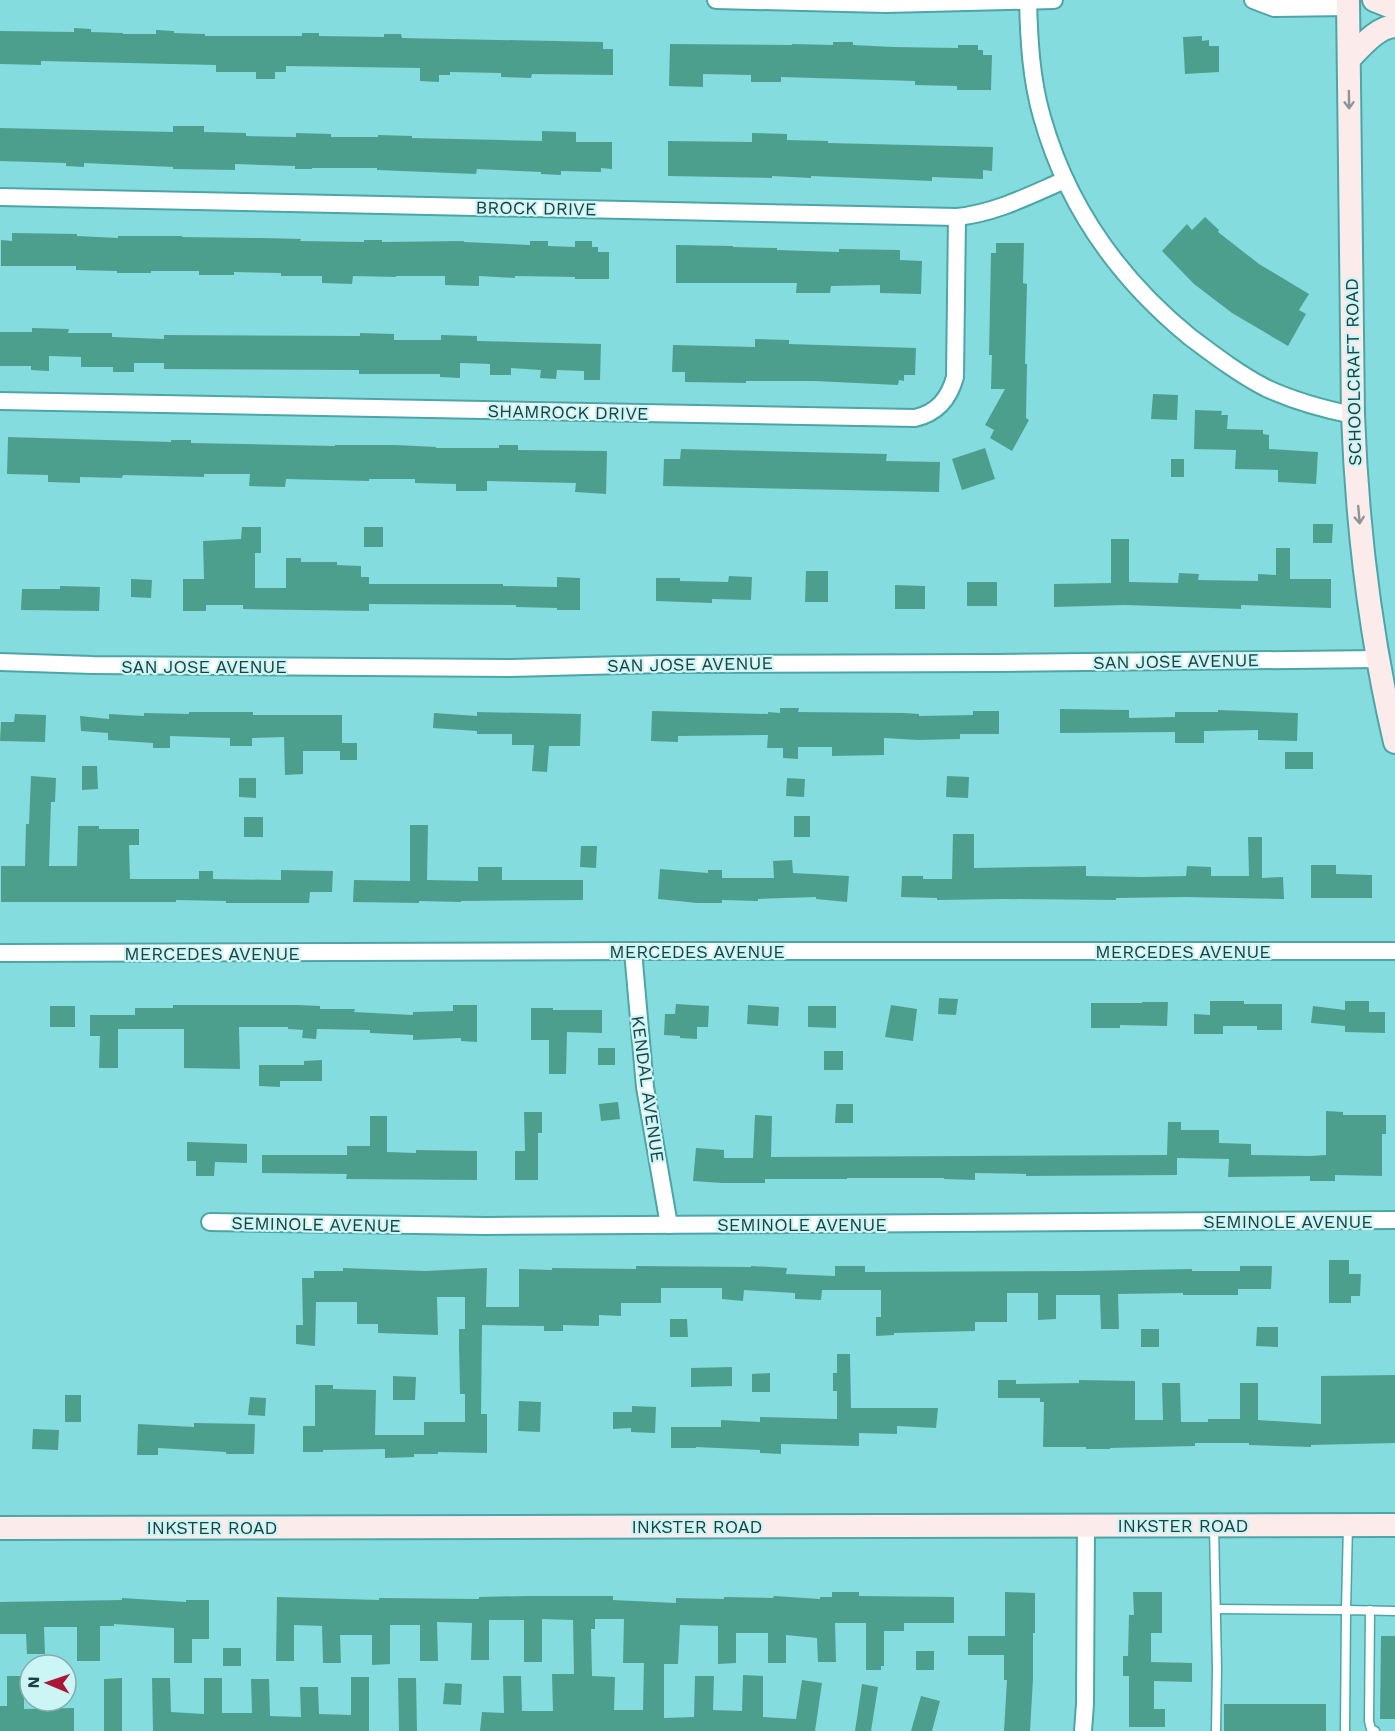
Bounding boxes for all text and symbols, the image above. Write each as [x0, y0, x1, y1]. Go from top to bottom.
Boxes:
one-way arrow [1344, 90, 1355, 110]
street label: BROCK DRIVE [476, 196, 596, 220]
street label: SCHOOLCRAFT ROAD [1341, 278, 1365, 466]
street label: SHAMROCK DRIVE [487, 400, 649, 424]
one-way arrow [1354, 504, 1365, 524]
street label: SAN JOSE AVENUE [1093, 649, 1259, 673]
street label: SAN JOSE AVENUE [607, 652, 773, 676]
street label: SAN JOSE AVENUE [121, 656, 287, 677]
street label: MERCEDES AVENUE [609, 941, 785, 962]
street label: MERCEDES AVENUE [1095, 941, 1271, 962]
street label: MERCEDES AVENUE [124, 943, 300, 964]
street label: KENDAL AVENUE [627, 1014, 669, 1164]
street label: SEMINOLE AVENUE [1203, 1211, 1373, 1232]
street label: SEMINOLE AVENUE [231, 1212, 401, 1236]
street label: SEMINOLE AVENUE [717, 1214, 887, 1235]
street label: INKSTER ROAD [1117, 1515, 1249, 1536]
street label: INKSTER ROAD [631, 1516, 763, 1537]
street label: INKSTER ROAD [146, 1517, 278, 1538]
north arrow [18, 1653, 78, 1713]
text: N [24, 1676, 43, 1689]

